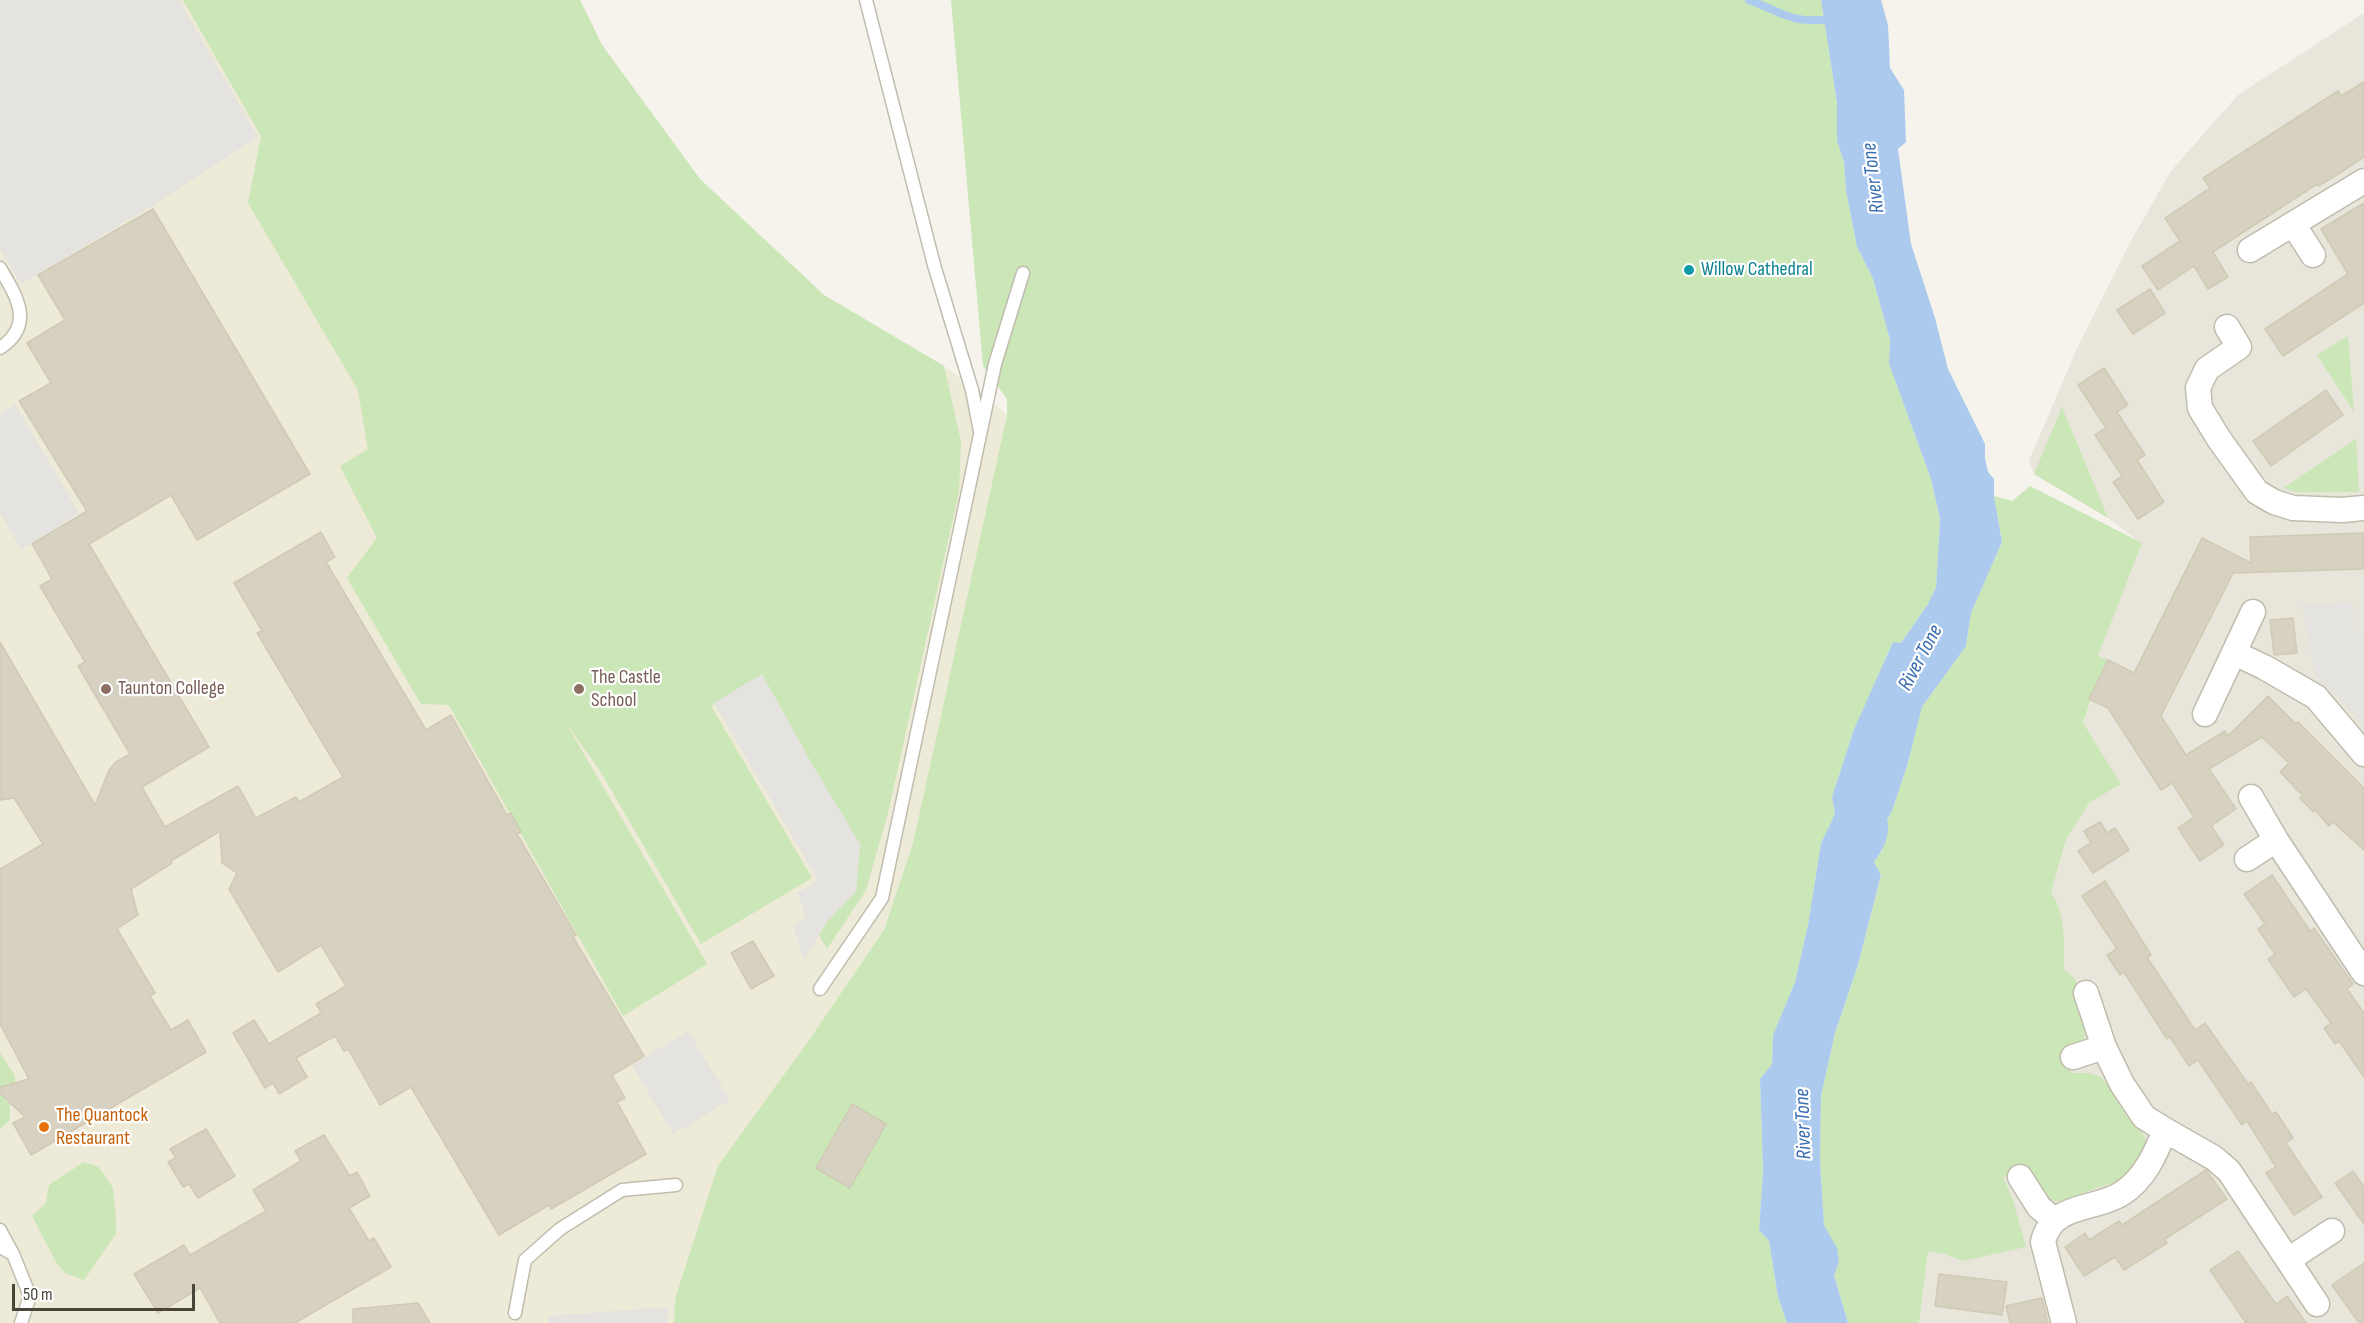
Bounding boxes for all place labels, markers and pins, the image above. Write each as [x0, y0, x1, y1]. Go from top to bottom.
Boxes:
place label: Willow Cathedral [1701, 258, 1813, 282]
marker: Willow Cathedral [1682, 263, 1696, 277]
place label: The Castle School [591, 666, 661, 713]
place label: Taunton College [118, 677, 225, 701]
marker: Taunton College [99, 682, 113, 696]
marker: The Castle School [572, 682, 586, 696]
place label: The Quantock Restaurant [56, 1104, 148, 1151]
marker: The Quantock Restaurant [37, 1120, 51, 1134]

